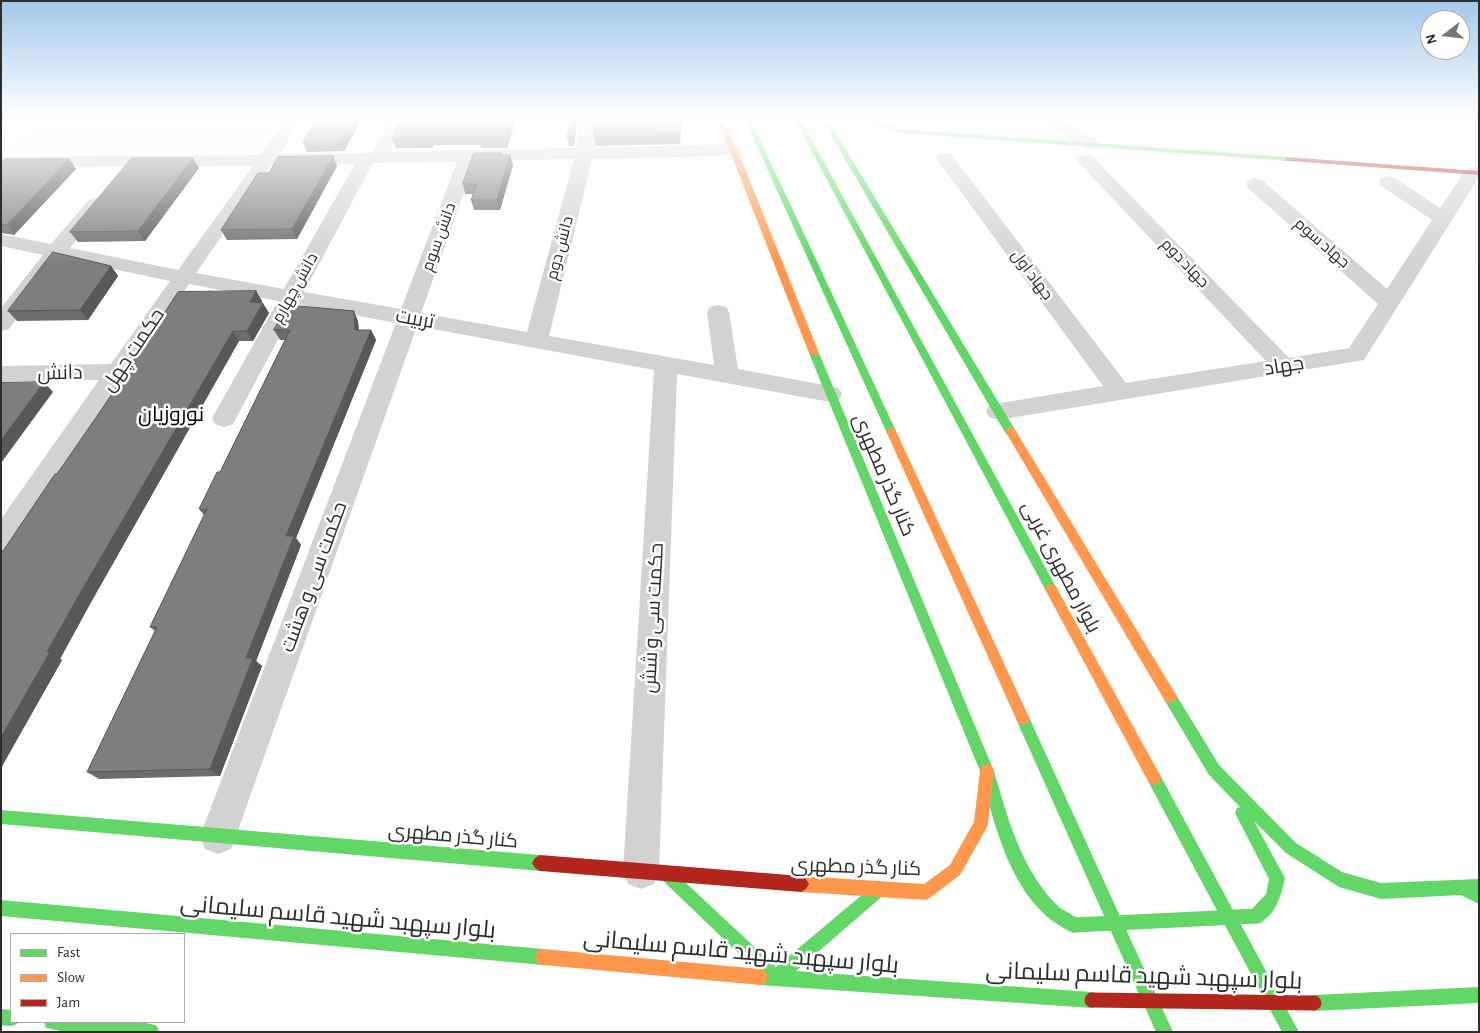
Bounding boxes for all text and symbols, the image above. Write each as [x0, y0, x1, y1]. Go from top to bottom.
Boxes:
north arrow [1420, 10, 1470, 60]
text: N [1423, 32, 1440, 45]
street label: دانش سوم [418, 200, 460, 274]
street label: دانش دوم [542, 214, 578, 282]
street label: جهاد سوم [1290, 214, 1354, 272]
street label: جهاد دوم [1157, 234, 1213, 292]
street label: جهاد اول [1007, 246, 1057, 304]
street label: دانش چهارم [268, 250, 322, 326]
street label: حکمت چهل [96, 304, 170, 396]
street label: تربیت [394, 304, 436, 334]
street label: جهاد [1262, 351, 1306, 381]
street label: دانش [37, 361, 83, 385]
district label: نوروزیان [138, 402, 204, 428]
street label: کنار گذر مطهری [847, 410, 921, 540]
street label: بلوار مطهری غربی [1016, 497, 1106, 637]
street label: حکمت سی و هشت [276, 498, 352, 656]
street label: حکمت سی و شش [637, 542, 669, 694]
street label: کنار گذر مطهری [387, 818, 519, 854]
street label: کنار گذر مطهری [790, 853, 922, 881]
street label: بلوار سپهبد شهید قاسم سلیمانی [179, 889, 497, 945]
street label: بلوار سپهبد شهید قاسم سلیمانی [582, 924, 900, 980]
legend [10, 933, 185, 1023]
text: Fast [57, 945, 80, 960]
street label: بلوار سپهبد شهید قاسم سلیمانی [985, 956, 1303, 996]
text: Slow [57, 970, 85, 985]
text: Jam [57, 995, 80, 1010]

